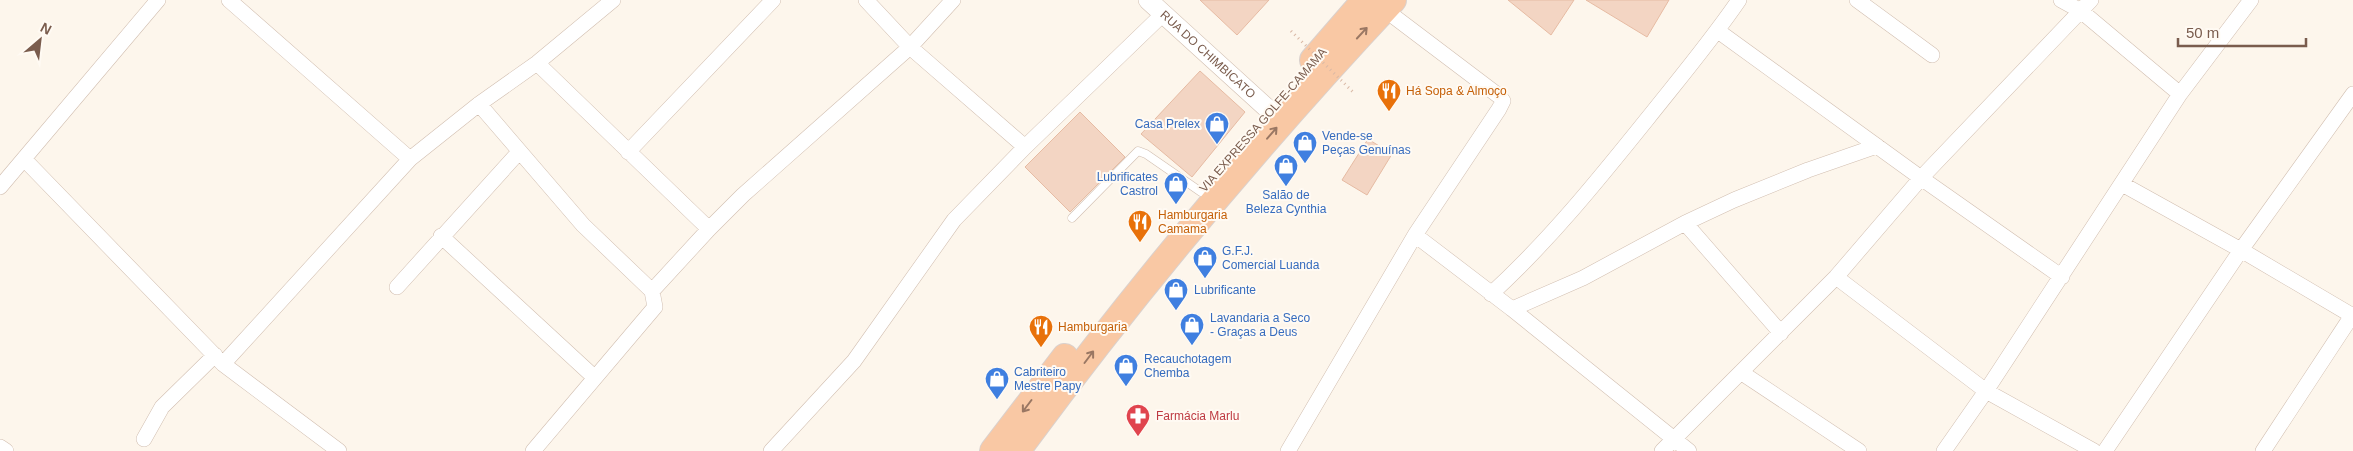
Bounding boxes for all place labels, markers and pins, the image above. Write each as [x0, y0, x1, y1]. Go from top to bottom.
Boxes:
restaurant icon: Há Sopa & Almoço [1376, 78, 1402, 112]
place label: Há Sopa & Almoço [1406, 84, 1507, 98]
shop icon: Casa Prelex [1204, 111, 1230, 145]
place label: Casa Prelex [1135, 117, 1200, 131]
place label: Vende-se Peças Genuínas [1322, 129, 1411, 157]
shop icon: Vende-se Peças Genuínas [1292, 130, 1318, 164]
shop icon: Salão de Beleza Cynthia [1273, 153, 1299, 187]
place label: Lubrificates Castrol [1097, 170, 1158, 198]
shop icon: Lubrificates Castrol [1163, 171, 1189, 205]
place label: Salão de Beleza Cynthia [1246, 188, 1327, 216]
place label: Hamburgaria Camama [1158, 208, 1228, 236]
restaurant icon: Hamburgaria Camama [1127, 209, 1153, 243]
place label: G.F.J. Comercial Luanda [1222, 244, 1320, 272]
shop icon: G.F.J. Comercial Luanda [1192, 245, 1218, 279]
shop icon: Lubrificante [1163, 277, 1189, 311]
place label: Lubrificante [1194, 283, 1256, 297]
place label: Lavandaria a Seco - Graças a Deus [1210, 311, 1310, 339]
shop icon: Lavandaria a Seco - Graças a Deus [1179, 312, 1205, 346]
restaurant icon: Hamburgaria [1028, 314, 1054, 348]
place label: Hamburgaria [1058, 320, 1128, 334]
place label: Recauchotagem Chemba [1144, 352, 1231, 380]
shop icon: Recauchotagem Chemba [1113, 353, 1139, 387]
place label: Cabriteiro Mestre Papy [1014, 365, 1081, 393]
shop icon: Cabriteiro Mestre Papy [984, 366, 1010, 400]
pharmacy icon: Farmácia Marlu [1125, 403, 1151, 437]
place label: Farmácia Marlu [1156, 409, 1239, 423]

